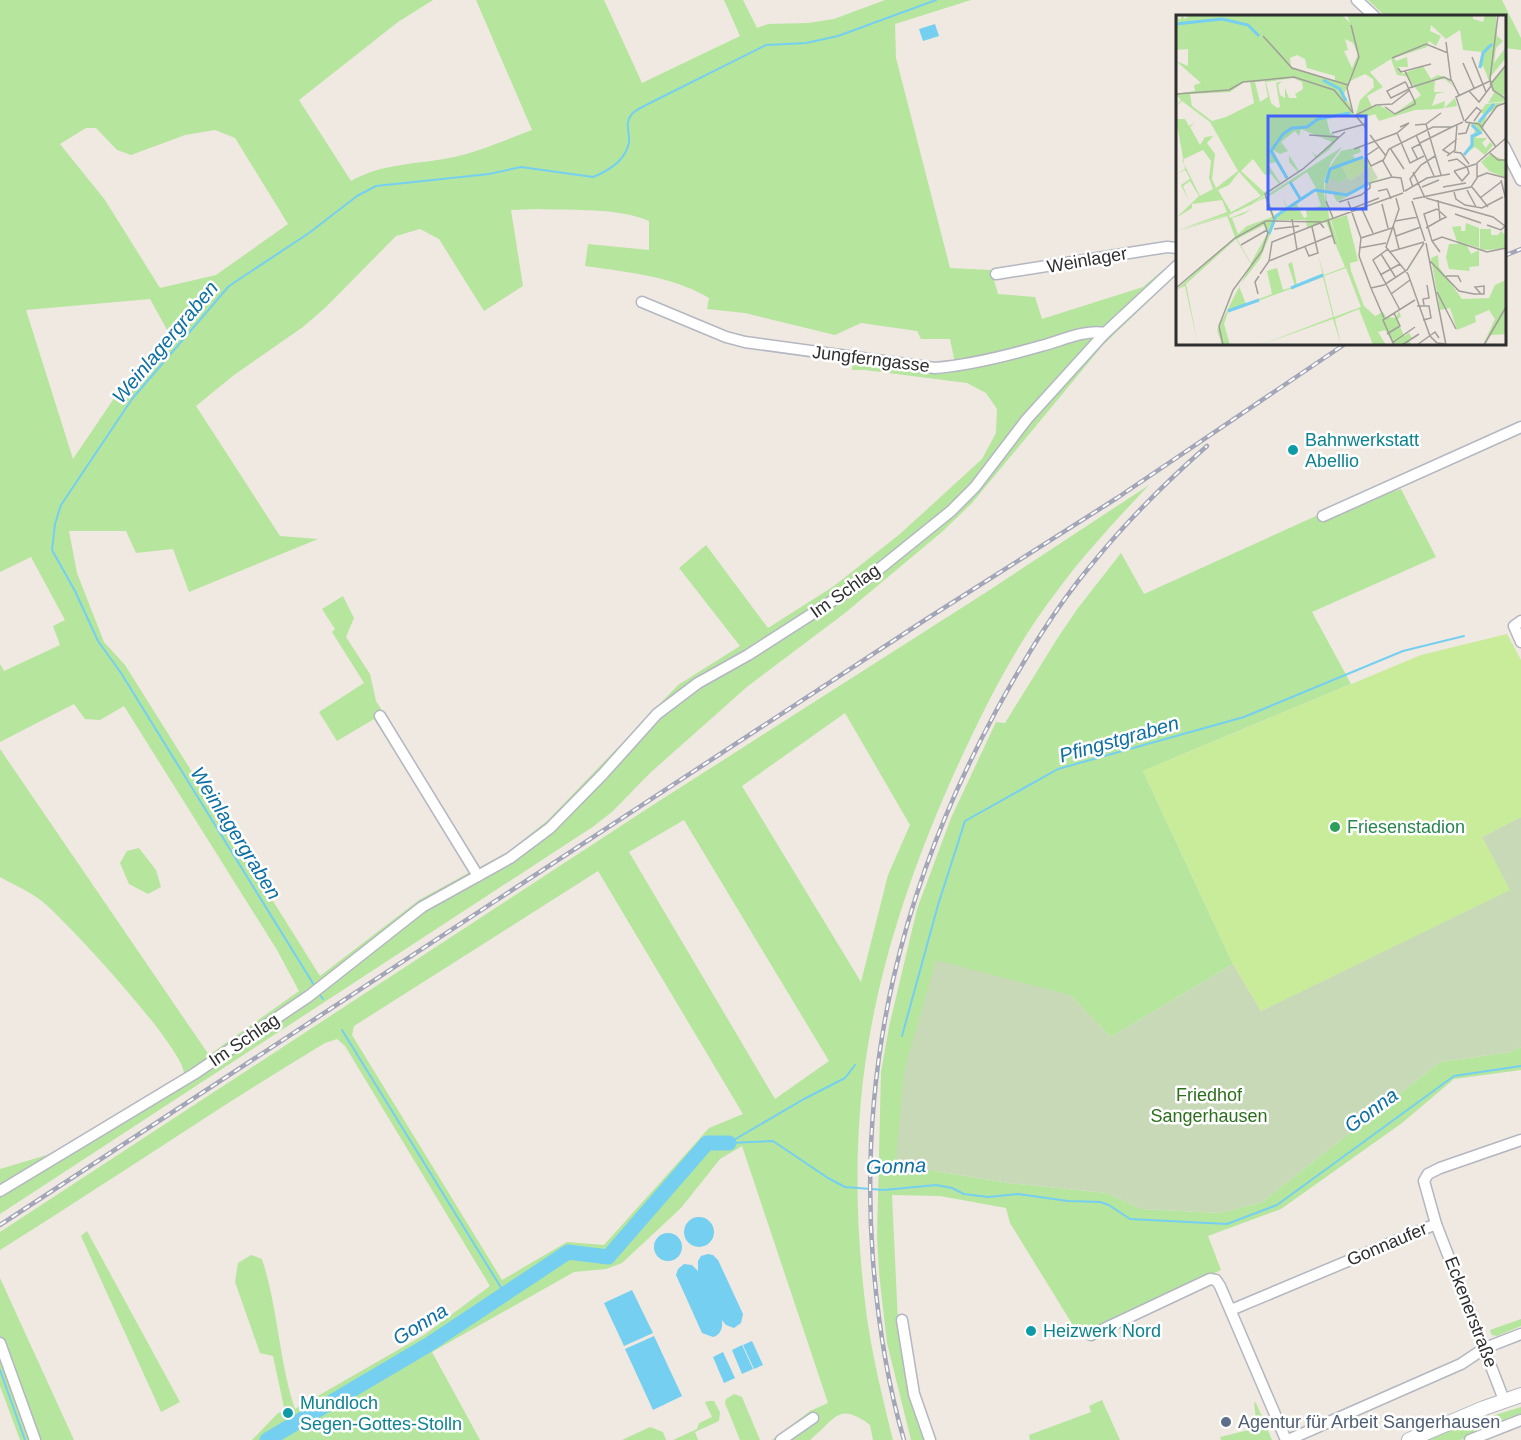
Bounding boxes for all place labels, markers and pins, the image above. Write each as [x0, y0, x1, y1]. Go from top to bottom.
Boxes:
place label: Bahnwerkstatt Abellio [1305, 430, 1419, 471]
marker: Bahnwerkstatt Abellio [1286, 443, 1300, 457]
place label: Friesenstadion [1347, 817, 1465, 837]
marker: Friesenstadion [1328, 820, 1342, 834]
place label: Heizwerk Nord [1043, 1321, 1161, 1341]
marker: Heizwerk Nord [1024, 1324, 1038, 1338]
place label: Mundloch Segen-Gottes-Stolln [300, 1393, 462, 1434]
marker: Mundloch Segen-Gottes-Stolln [281, 1406, 295, 1420]
place label: Agentur für Arbeit Sangerhausen [1238, 1412, 1500, 1432]
marker: Agentur für Arbeit Sangerhausen [1219, 1415, 1233, 1429]

